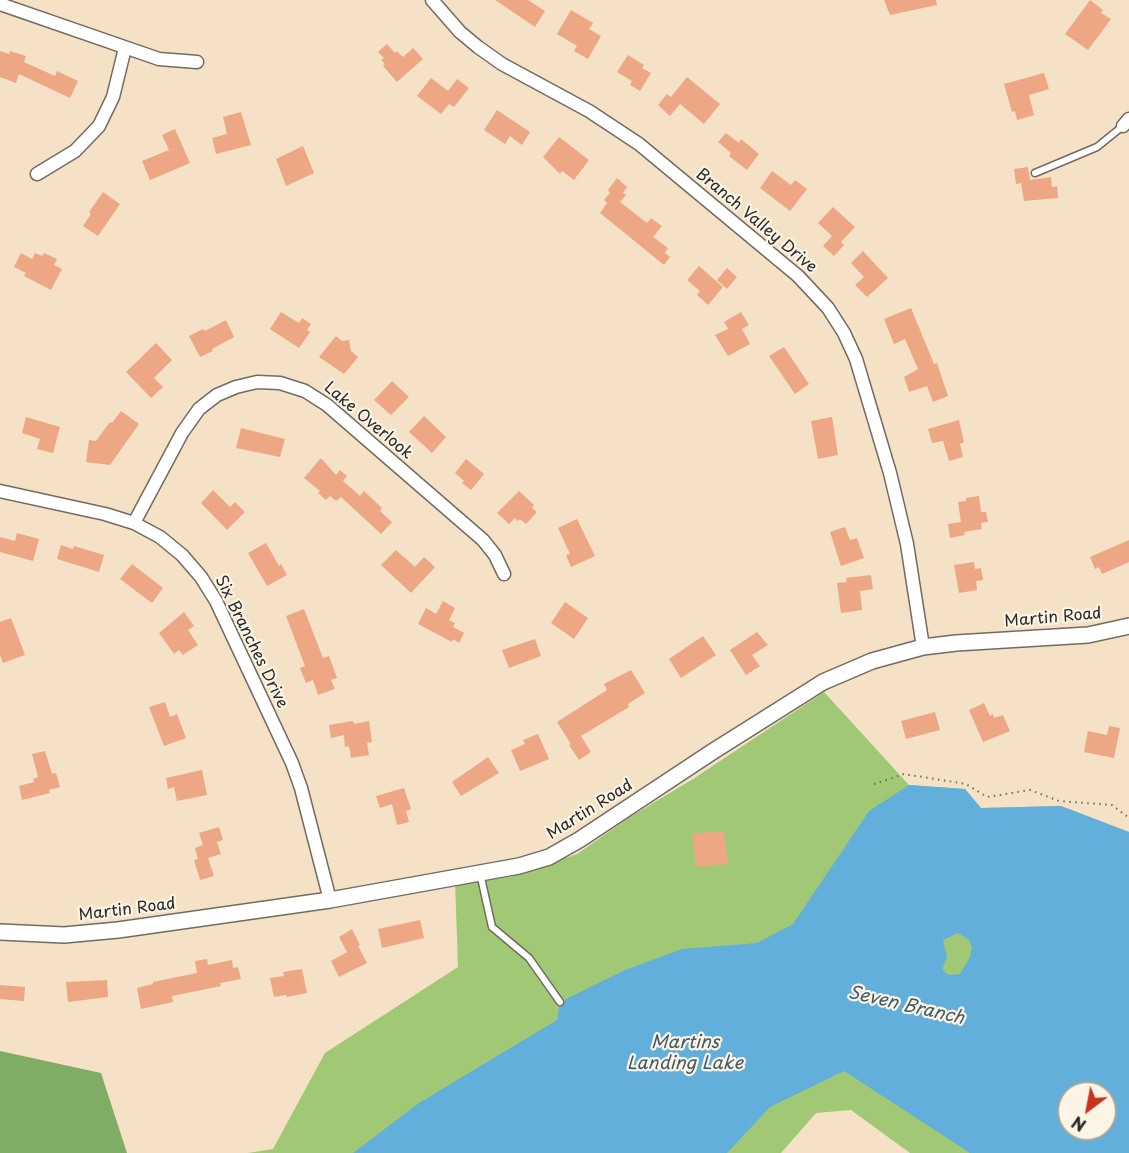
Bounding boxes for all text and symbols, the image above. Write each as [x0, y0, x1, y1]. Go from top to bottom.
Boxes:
street label: Branch Valley Drive [692, 165, 820, 277]
street label: Lake Overlook [320, 378, 416, 464]
street label: Six Branches Drive [211, 573, 291, 711]
street label: Martin Road [1004, 604, 1102, 632]
street label: Martin Road [544, 776, 636, 844]
street label: Martin Road [77, 895, 177, 925]
water label: Seven Branch [846, 982, 966, 1030]
water label: Martins Landing Lake [627, 1032, 743, 1074]
north arrow [1057, 1081, 1117, 1141]
text: N [1067, 1111, 1090, 1138]

